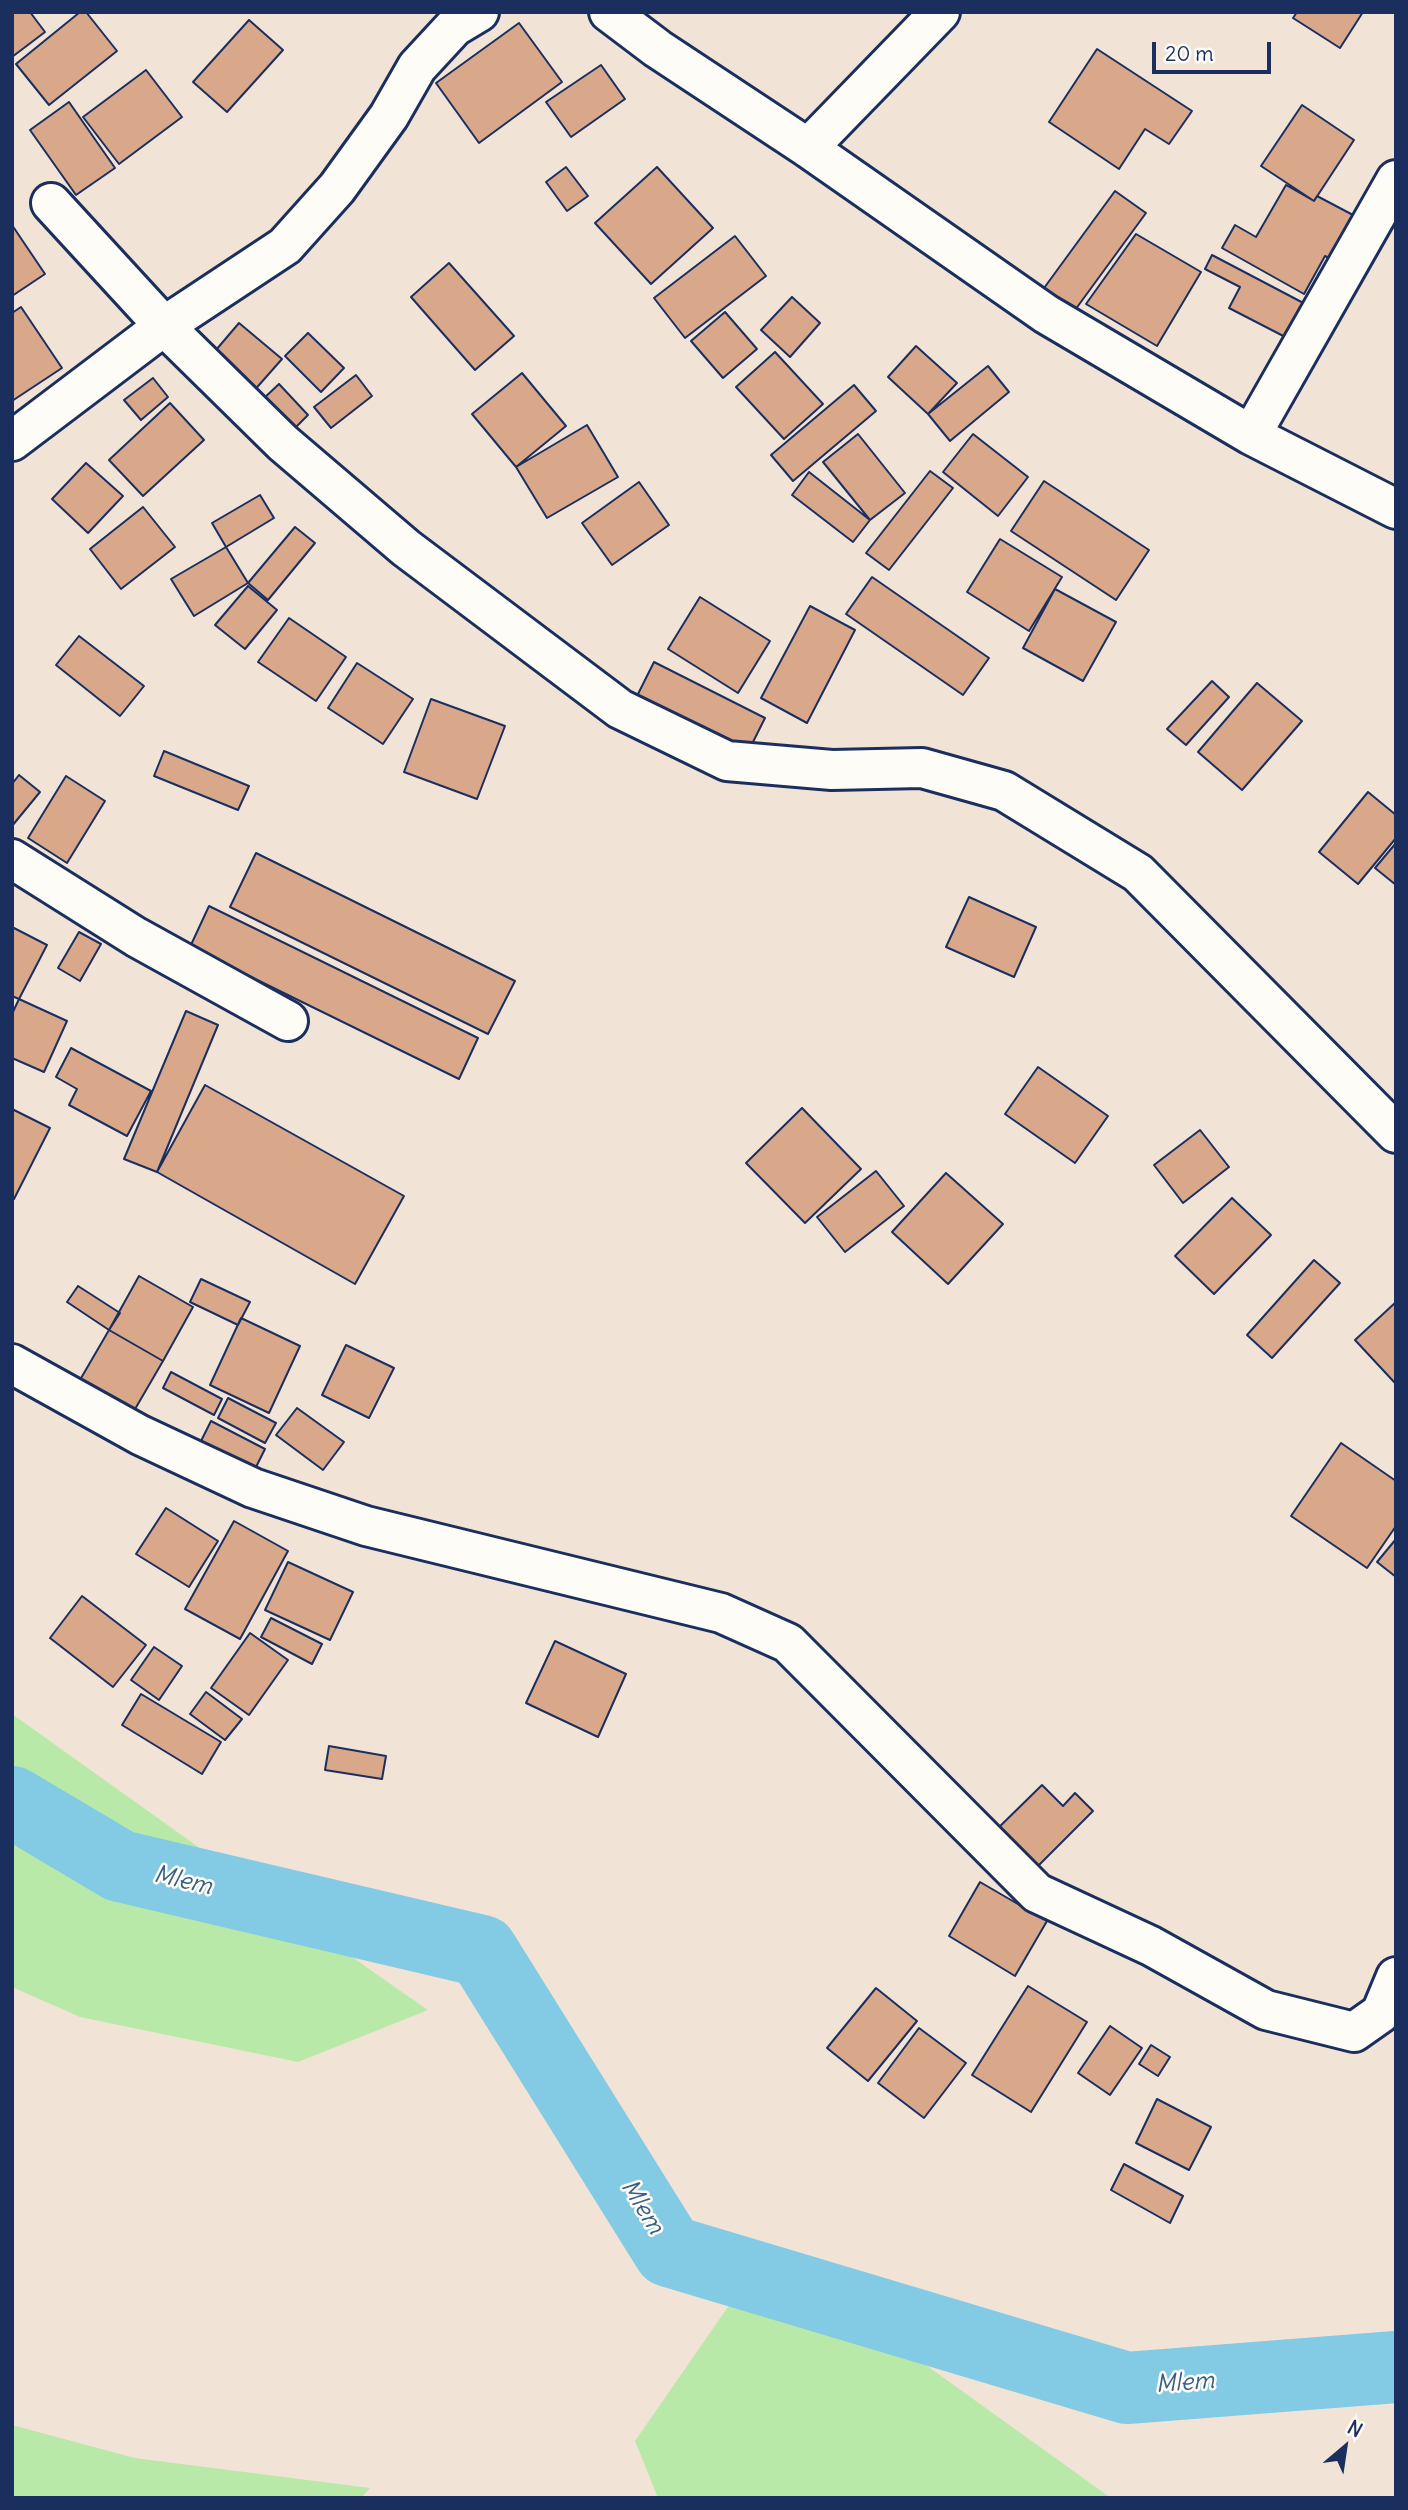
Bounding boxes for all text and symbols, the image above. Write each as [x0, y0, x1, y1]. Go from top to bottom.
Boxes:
scale bar [1156, 28, 1275, 72]
text: 20 m [1165, 40, 1214, 67]
water label: Mlem [151, 1860, 215, 1902]
water label: Mlem [614, 2174, 670, 2240]
water label: Mlem [1155, 2367, 1215, 2399]
north arrow [1310, 2412, 1380, 2482]
text: N [1344, 2415, 1367, 2442]

